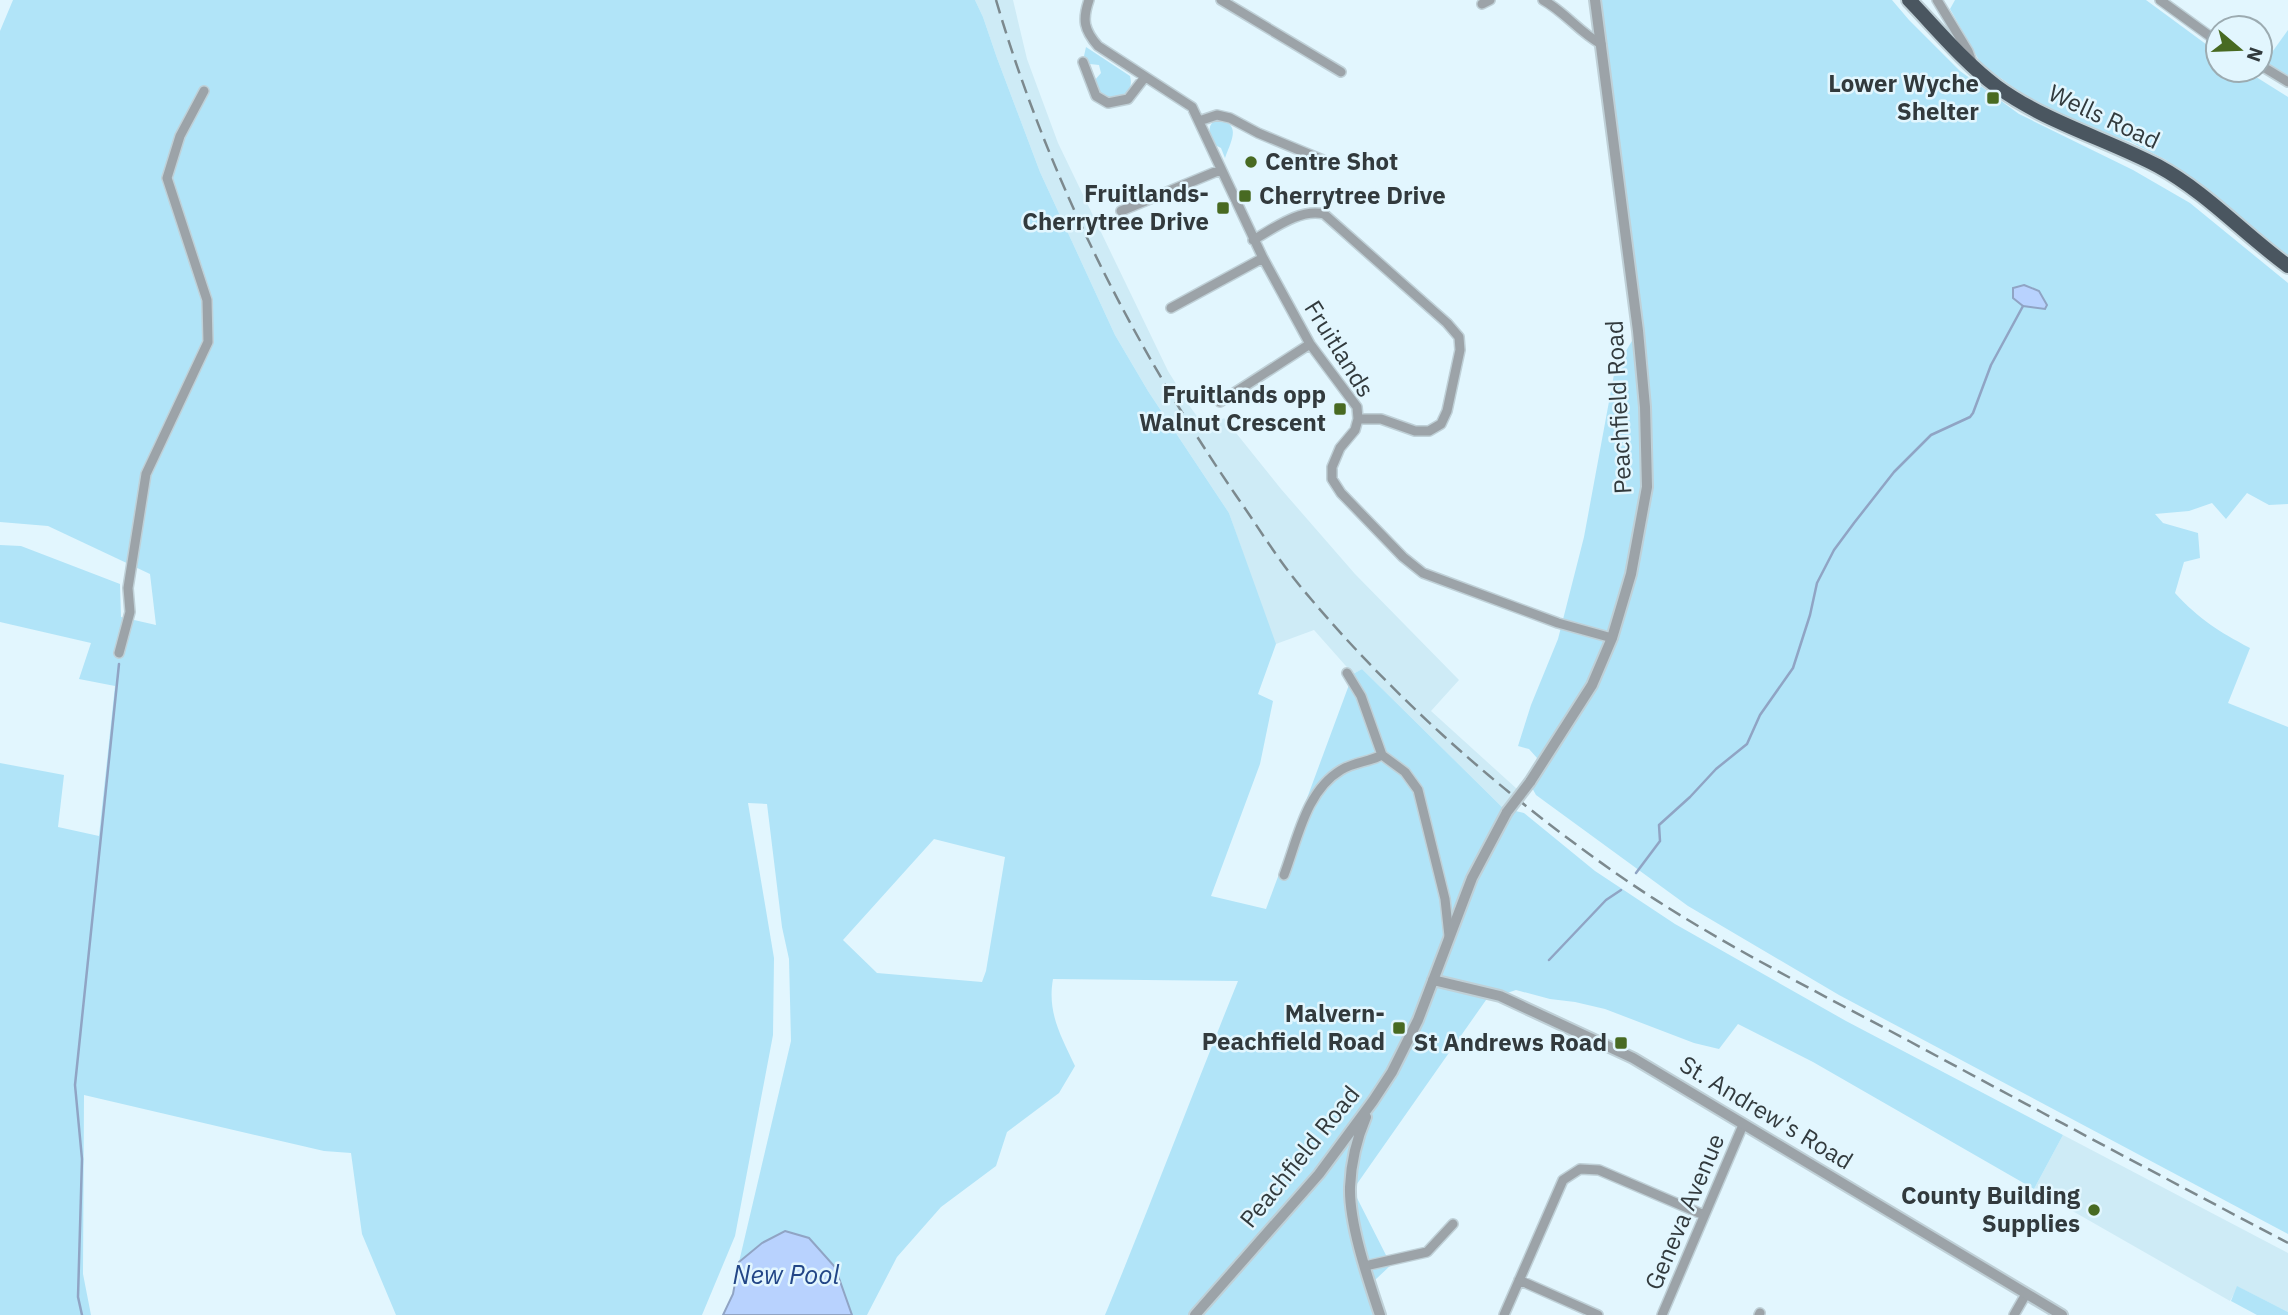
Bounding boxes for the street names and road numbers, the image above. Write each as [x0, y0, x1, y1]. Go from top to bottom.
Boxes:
street label: Wells Road [2043, 76, 2165, 156]
street label: Fruitlands [1298, 294, 1382, 403]
street label: Peachfield Road [1597, 319, 1639, 495]
street label: St. Andrew's Road [1674, 1048, 1859, 1176]
street label: Peachfield Road [1232, 1079, 1366, 1234]
street label: Geneva Avenue [1637, 1129, 1731, 1295]

